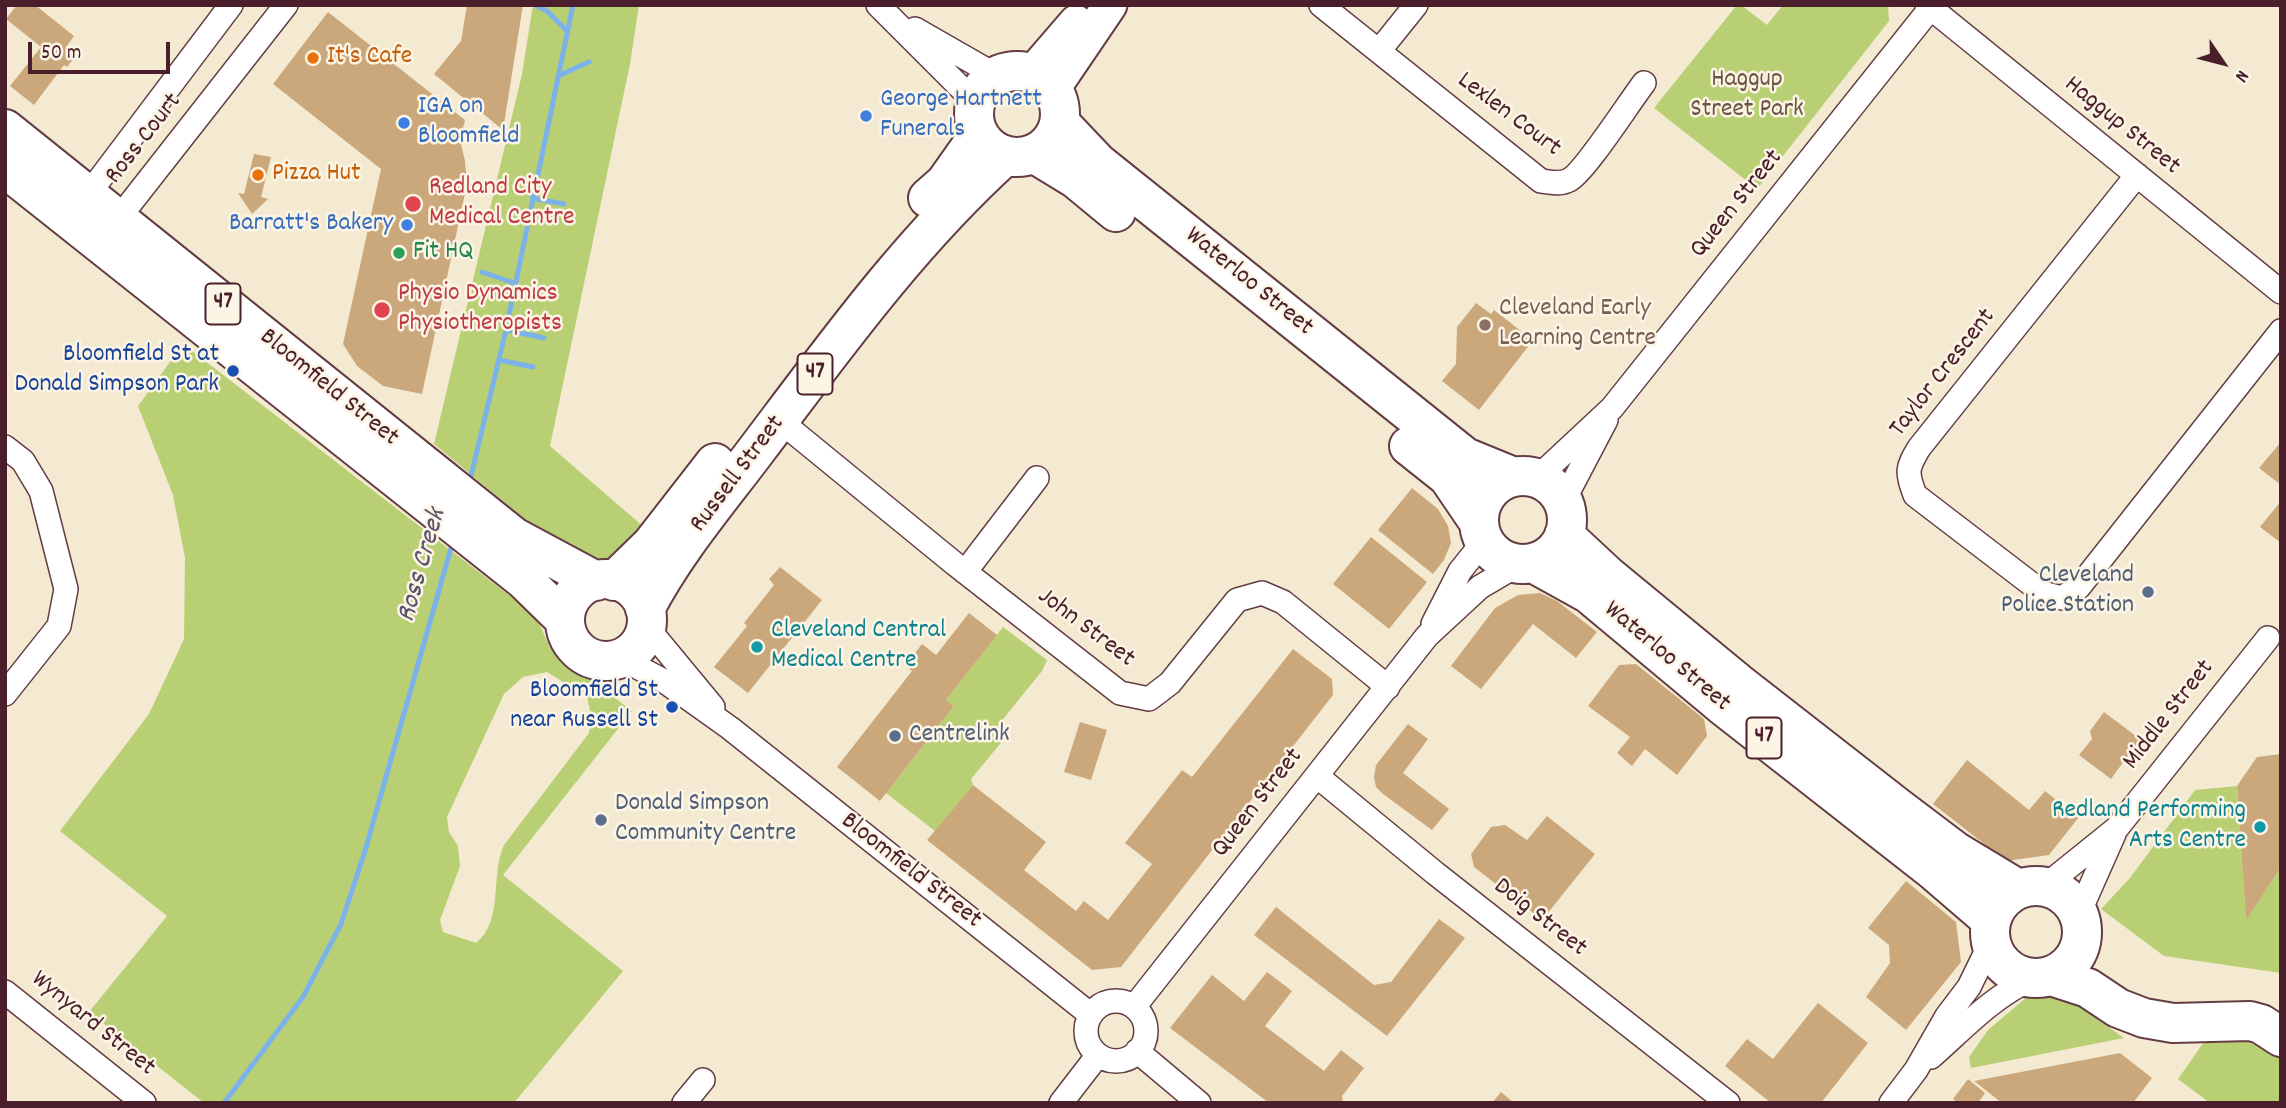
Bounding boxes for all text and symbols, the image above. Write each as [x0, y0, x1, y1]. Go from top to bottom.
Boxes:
scale bar [32, 28, 173, 72]
north arrow [2188, 28, 2258, 98]
text: 50 m [41, 39, 81, 69]
place label: It's Cafe [327, 42, 412, 74]
marker: It's Cafe [305, 50, 321, 66]
text: N [2227, 64, 2254, 87]
park label: Haggup Street Park [1690, 65, 1804, 126]
street label: Lexlen Court [1450, 67, 1566, 165]
street label: Haggup Street [2057, 71, 2185, 183]
place label: George Hartnett Funerals [880, 85, 1042, 146]
street label: Ross Court [100, 88, 190, 192]
place label: IGA on Bloomfield [418, 92, 519, 154]
marker: George Hartnett Funerals [858, 108, 874, 124]
marker: IGA on Bloomfield [396, 115, 412, 131]
street label: Queen Street [1685, 145, 1791, 265]
place label: Pizza Hut [272, 159, 361, 191]
marker: Pizza Hut [250, 167, 266, 183]
place label: Redland City Medical Centre [429, 173, 574, 234]
marker: Redland City Medical Centre [403, 194, 423, 214]
place label: Barratt's Bakery [229, 209, 393, 241]
marker: Barratt's Bakery [399, 217, 415, 233]
street label: Waterloo Street [1177, 222, 1319, 344]
place label: Fit HQ [413, 237, 473, 269]
marker: Fit HQ [391, 245, 407, 261]
place label: Physio Dynamics Physiotheropists [398, 279, 562, 340]
road number: 47 [206, 284, 241, 324]
place label: Cleveland Early Learning Centre [1499, 294, 1656, 356]
marker: Physio Dynamics Physiotheropists [372, 300, 392, 320]
street label: Taylor Crescent [1884, 303, 2004, 445]
marker: Cleveland Early Learning Centre [1477, 317, 1493, 333]
street label: Bloomfield Street [252, 323, 404, 455]
place label: Bloomfield St at Donald Simpson Park [15, 340, 219, 402]
road number: 47 [798, 354, 832, 394]
marker: Bloomfield St at Donald Simpson Park [225, 363, 241, 379]
street label: Russell Street [685, 410, 793, 540]
water label: Ross Creek [392, 505, 456, 627]
place label: Cleveland Police Station [2001, 561, 2134, 622]
street label: John Street [1030, 582, 1140, 676]
marker: Cleveland Police Station [2140, 584, 2156, 600]
street label: Waterloo Street [1596, 596, 1736, 720]
place label: Cleveland Central Medical Centre [771, 616, 946, 678]
marker: Cleveland Central Medical Centre [749, 639, 765, 655]
street label: Middle Street [2117, 655, 2223, 777]
place label: Bloomfield St near Russell St [510, 676, 658, 738]
marker: Bloomfield St near Russell St [664, 699, 680, 715]
road number: 47 [1746, 718, 1782, 758]
place label: Centrelink [909, 720, 1010, 752]
marker: Centrelink [887, 728, 903, 744]
street label: Queen Street [1207, 743, 1311, 865]
place label: Donald Simpson Community Centre [615, 789, 796, 850]
place label: Redland Performing Arts Centre [2052, 796, 2246, 858]
street label: Bloomfield Street [833, 807, 987, 937]
marker: Donald Simpson Community Centre [593, 812, 609, 828]
marker: Redland Performing Arts Centre [2252, 819, 2268, 835]
street label: Doig Street [1486, 873, 1592, 965]
street label: Wynyard Street [23, 965, 161, 1085]

